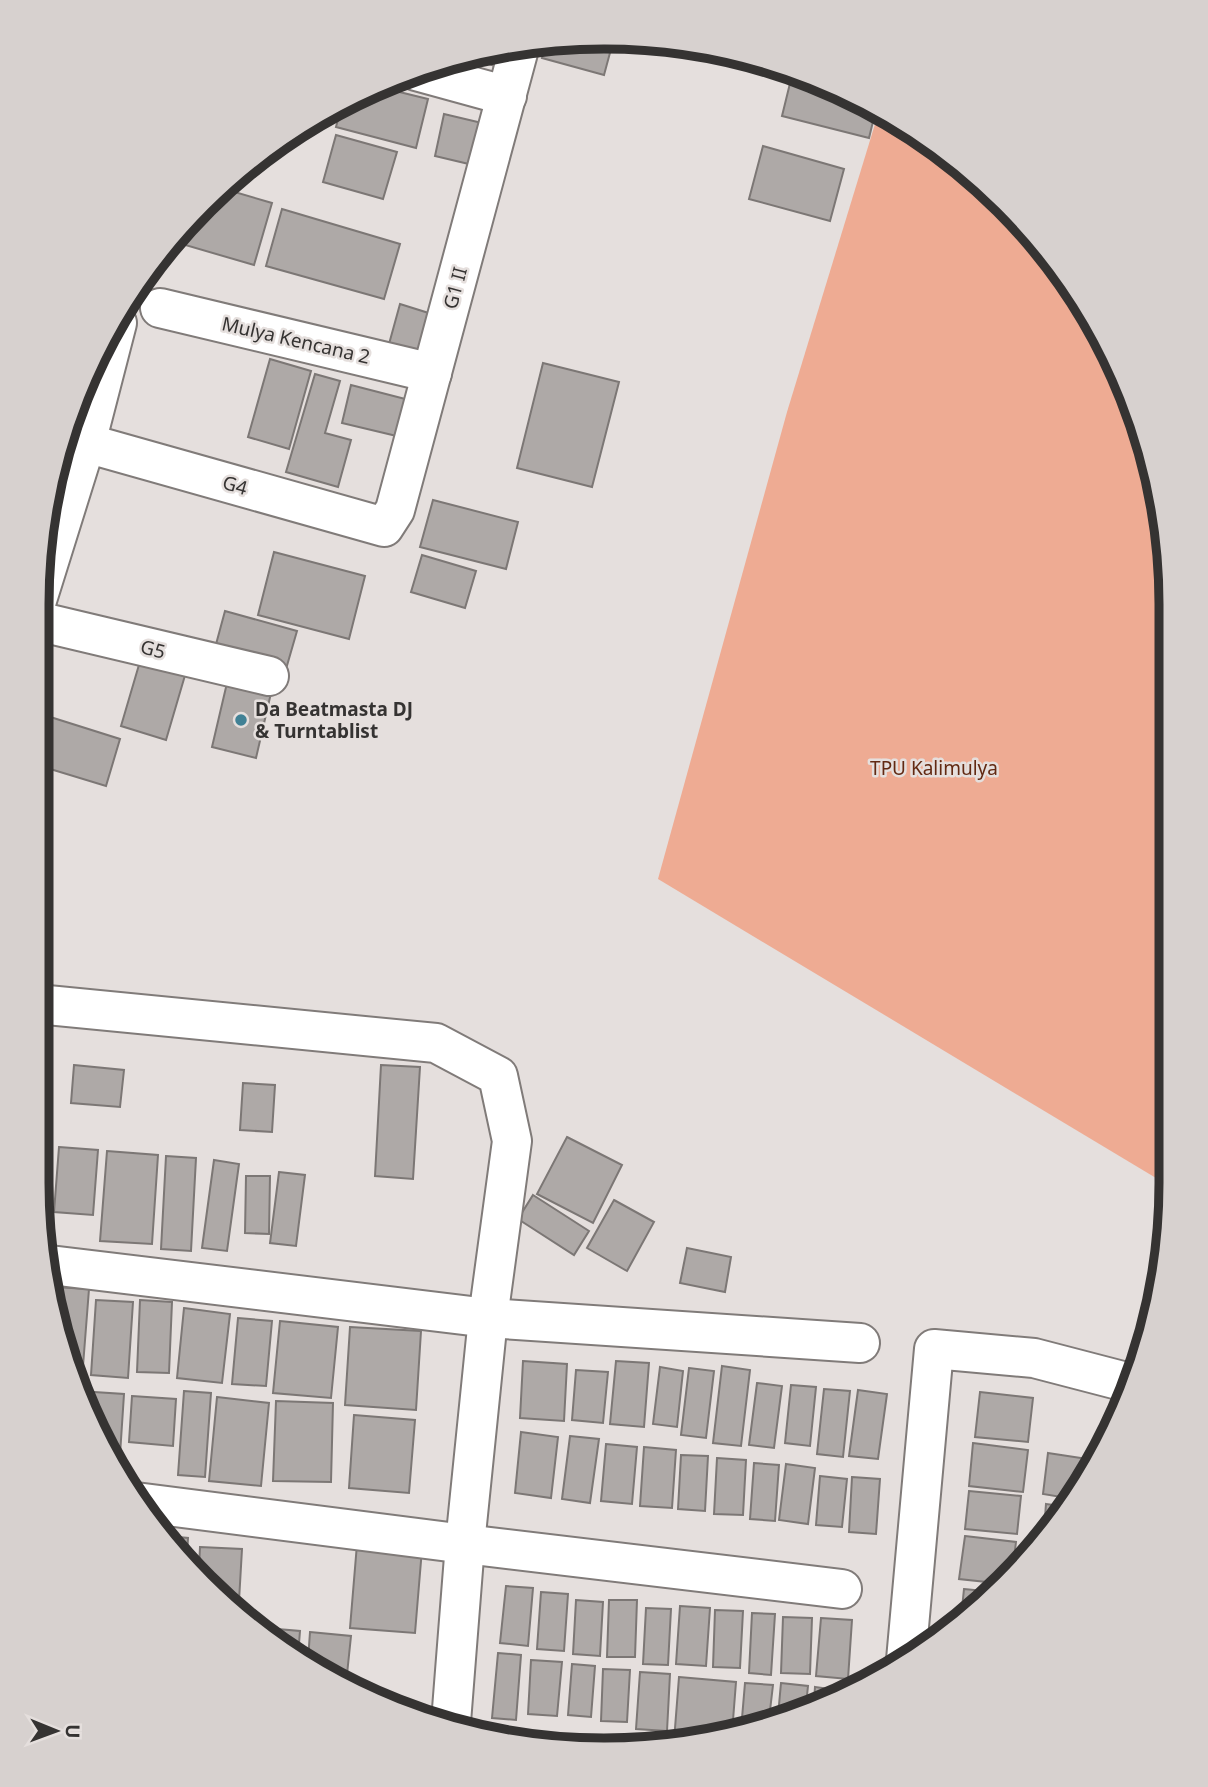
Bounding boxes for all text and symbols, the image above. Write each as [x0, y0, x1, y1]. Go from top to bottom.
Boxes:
street label: G1 II [437, 264, 473, 312]
street label: Mulya Kencana 2 [219, 310, 373, 370]
street label: G4 [220, 469, 251, 501]
street label: G5 [138, 633, 168, 665]
place label: Da Beatmasta DJ & Turntablist [255, 696, 413, 744]
marker: Da Beatmasta DJ & Turntablist [233, 712, 249, 728]
park label: TPU Kalimulya [870, 755, 998, 781]
north arrow [21, 1696, 91, 1766]
text: U [60, 1724, 86, 1739]

